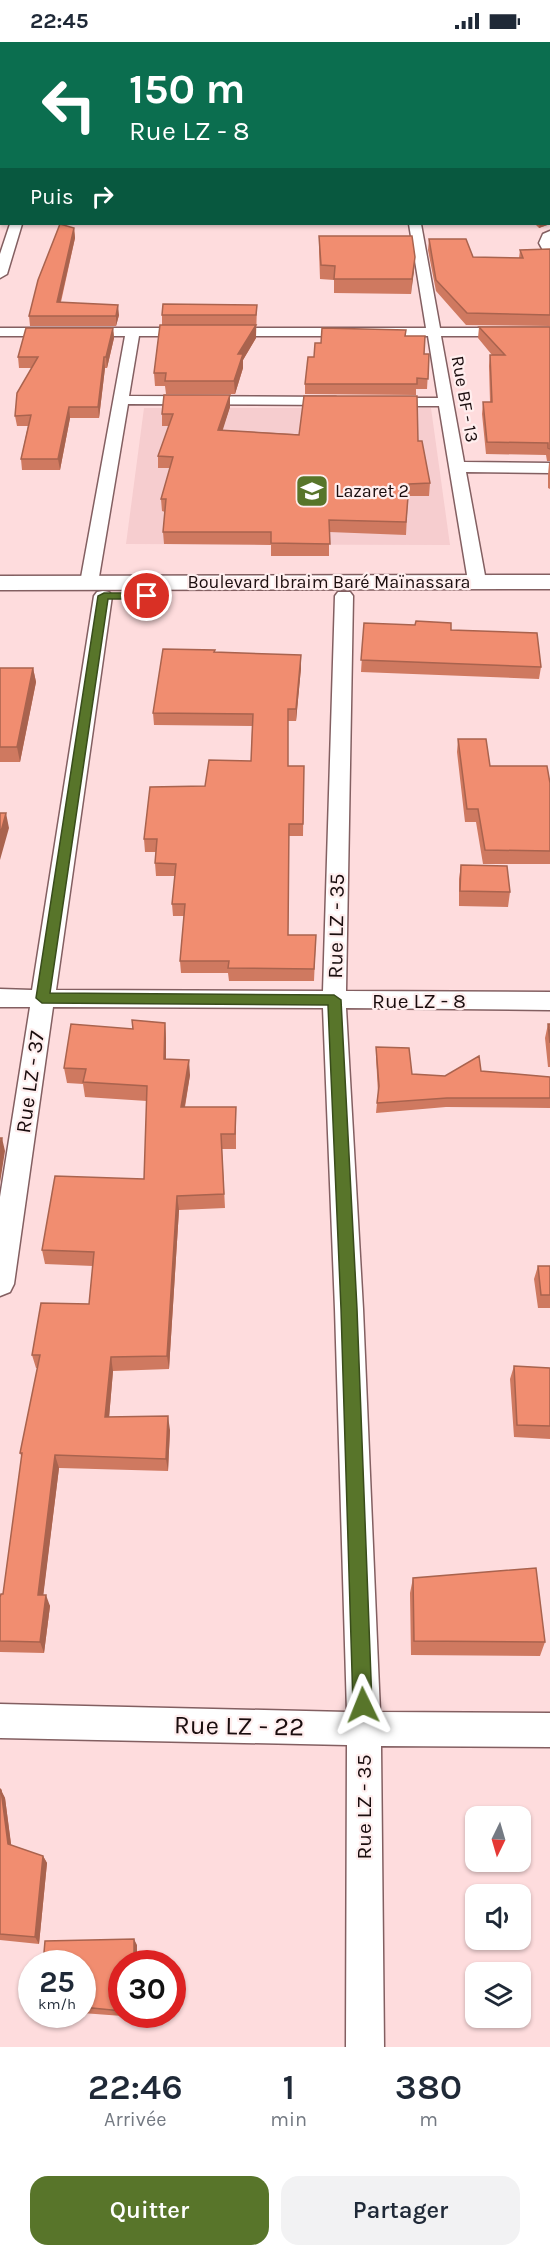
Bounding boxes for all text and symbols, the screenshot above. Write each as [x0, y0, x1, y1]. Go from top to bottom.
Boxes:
text: 22:45 [30, 8, 88, 34]
text: 150 m [129, 64, 245, 114]
icon: left [30, 66, 108, 144]
text: Rue LZ - 8 [129, 115, 250, 147]
icon: right [86, 180, 119, 213]
text: Puis [30, 184, 74, 210]
street label: Rue BF - 13 [447, 354, 483, 444]
school or university icon: Lazaret 2 [294, 473, 330, 509]
place label: Lazaret 2 [335, 480, 409, 502]
pin [121, 570, 172, 621]
street label: Boulevard Ibraim Baré Maïnassara [188, 571, 470, 593]
icon: arrive [130, 579, 163, 612]
street label: Rue LZ - 35 [323, 873, 349, 979]
street label: Rue LZ - 8 [372, 989, 466, 1013]
street label: Rue LZ - 37 [11, 1029, 49, 1135]
position arrow [331, 1673, 395, 1737]
street label: Rue LZ - 22 [174, 1709, 304, 1743]
street label: Rue LZ - 35 [352, 1754, 376, 1860]
north arrow [465, 1806, 531, 1872]
map controls [465, 1806, 531, 2028]
button: sound [465, 1884, 531, 1950]
speed limit sign: 30 [108, 1950, 186, 2028]
button: layers [465, 1962, 531, 2028]
text: 25 [39, 1964, 75, 2000]
text: km/h [38, 1995, 76, 2013]
text: 22:46 [88, 2066, 183, 2108]
text: 1 [282, 2066, 295, 2108]
text: 380 [395, 2066, 462, 2108]
text: Arrivée [104, 2108, 166, 2131]
text: min [270, 2108, 307, 2131]
text: m [419, 2108, 438, 2131]
button: Quitter [30, 2176, 269, 2245]
button: Partager [281, 2176, 520, 2245]

